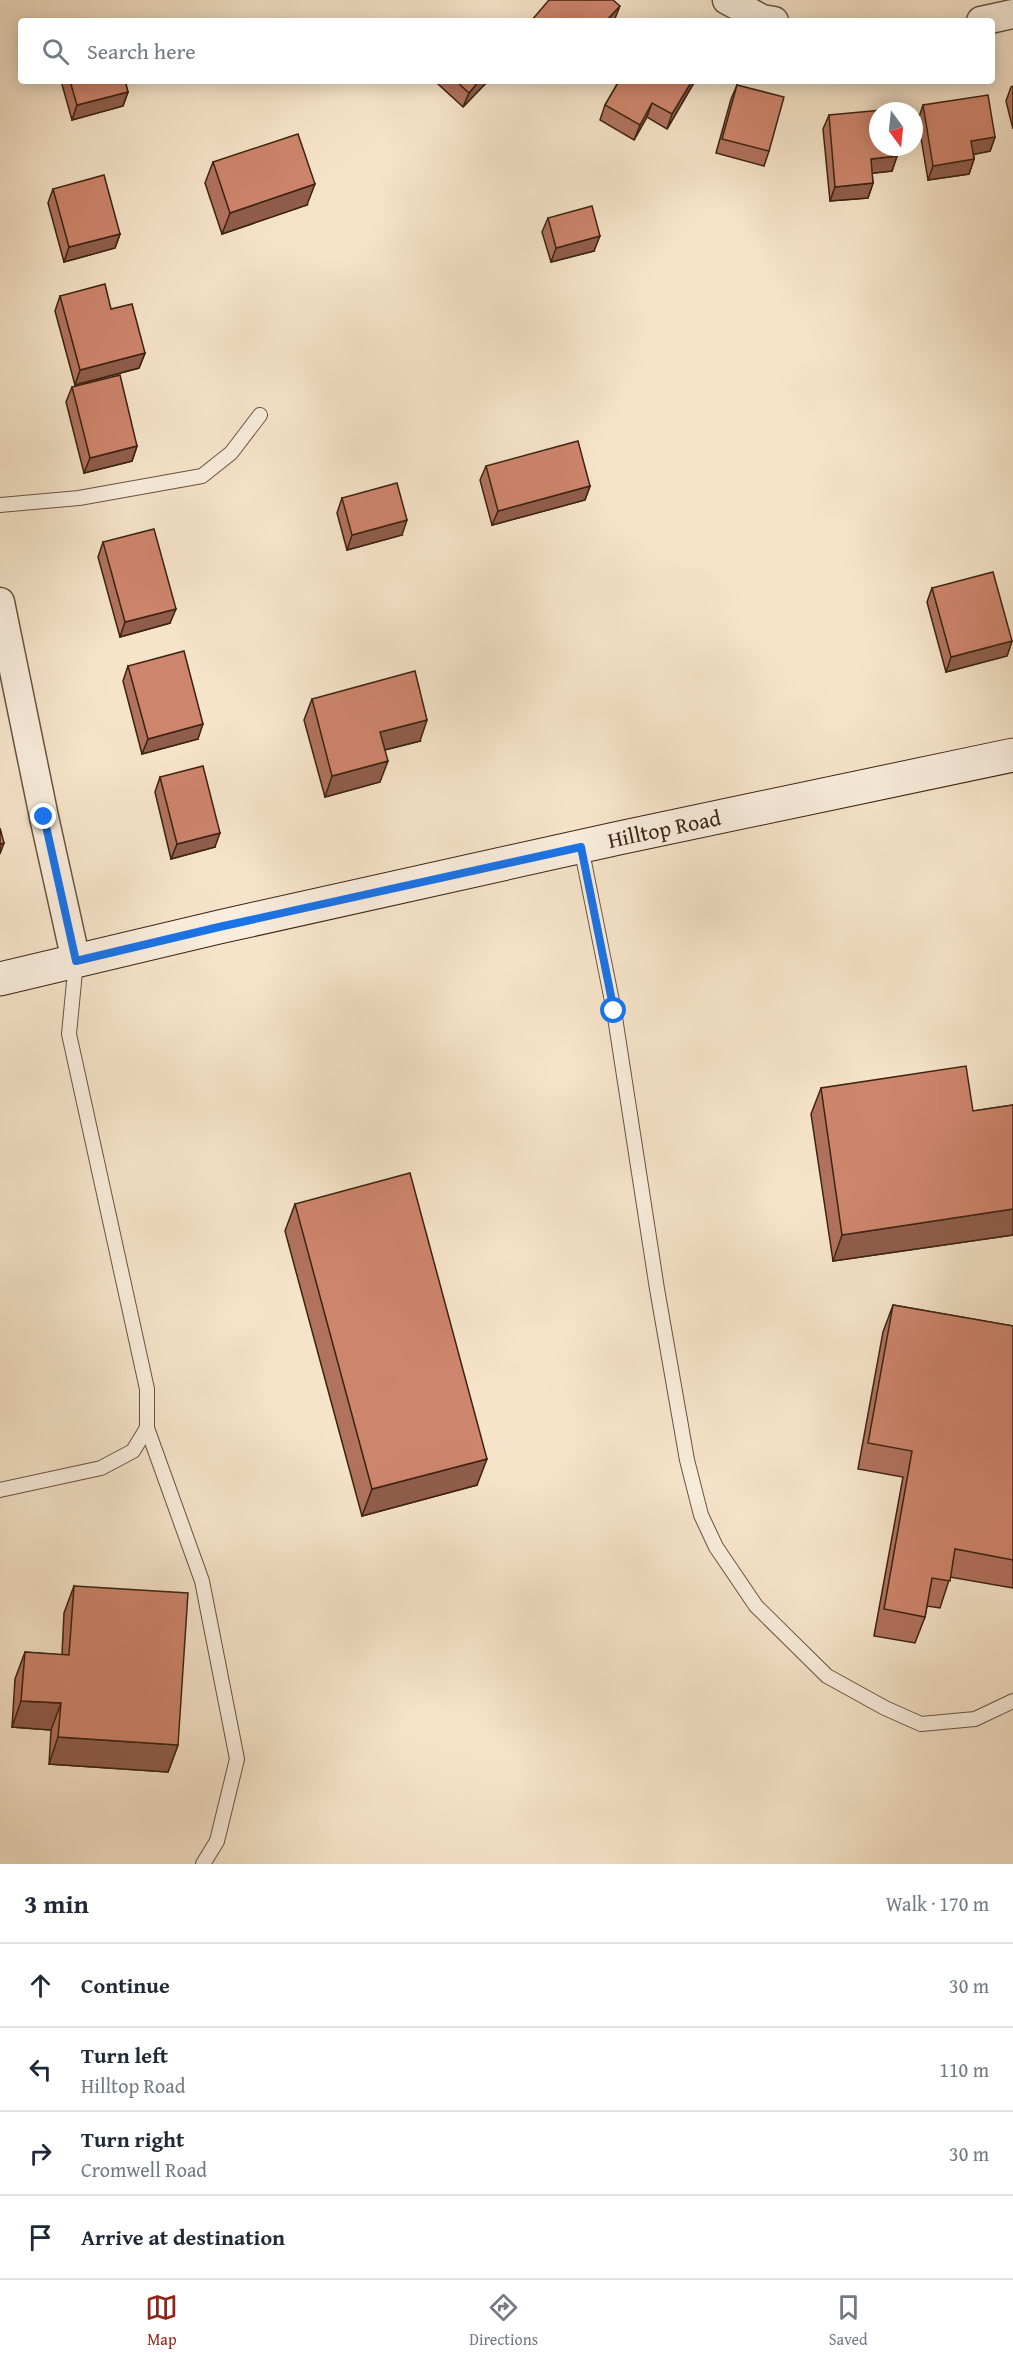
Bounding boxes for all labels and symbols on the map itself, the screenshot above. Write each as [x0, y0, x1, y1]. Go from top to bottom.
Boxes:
north arrow [869, 102, 923, 156]
street label: Hilltop Road [604, 801, 724, 856]
route end [30, 803, 56, 829]
route start [600, 997, 626, 1023]

